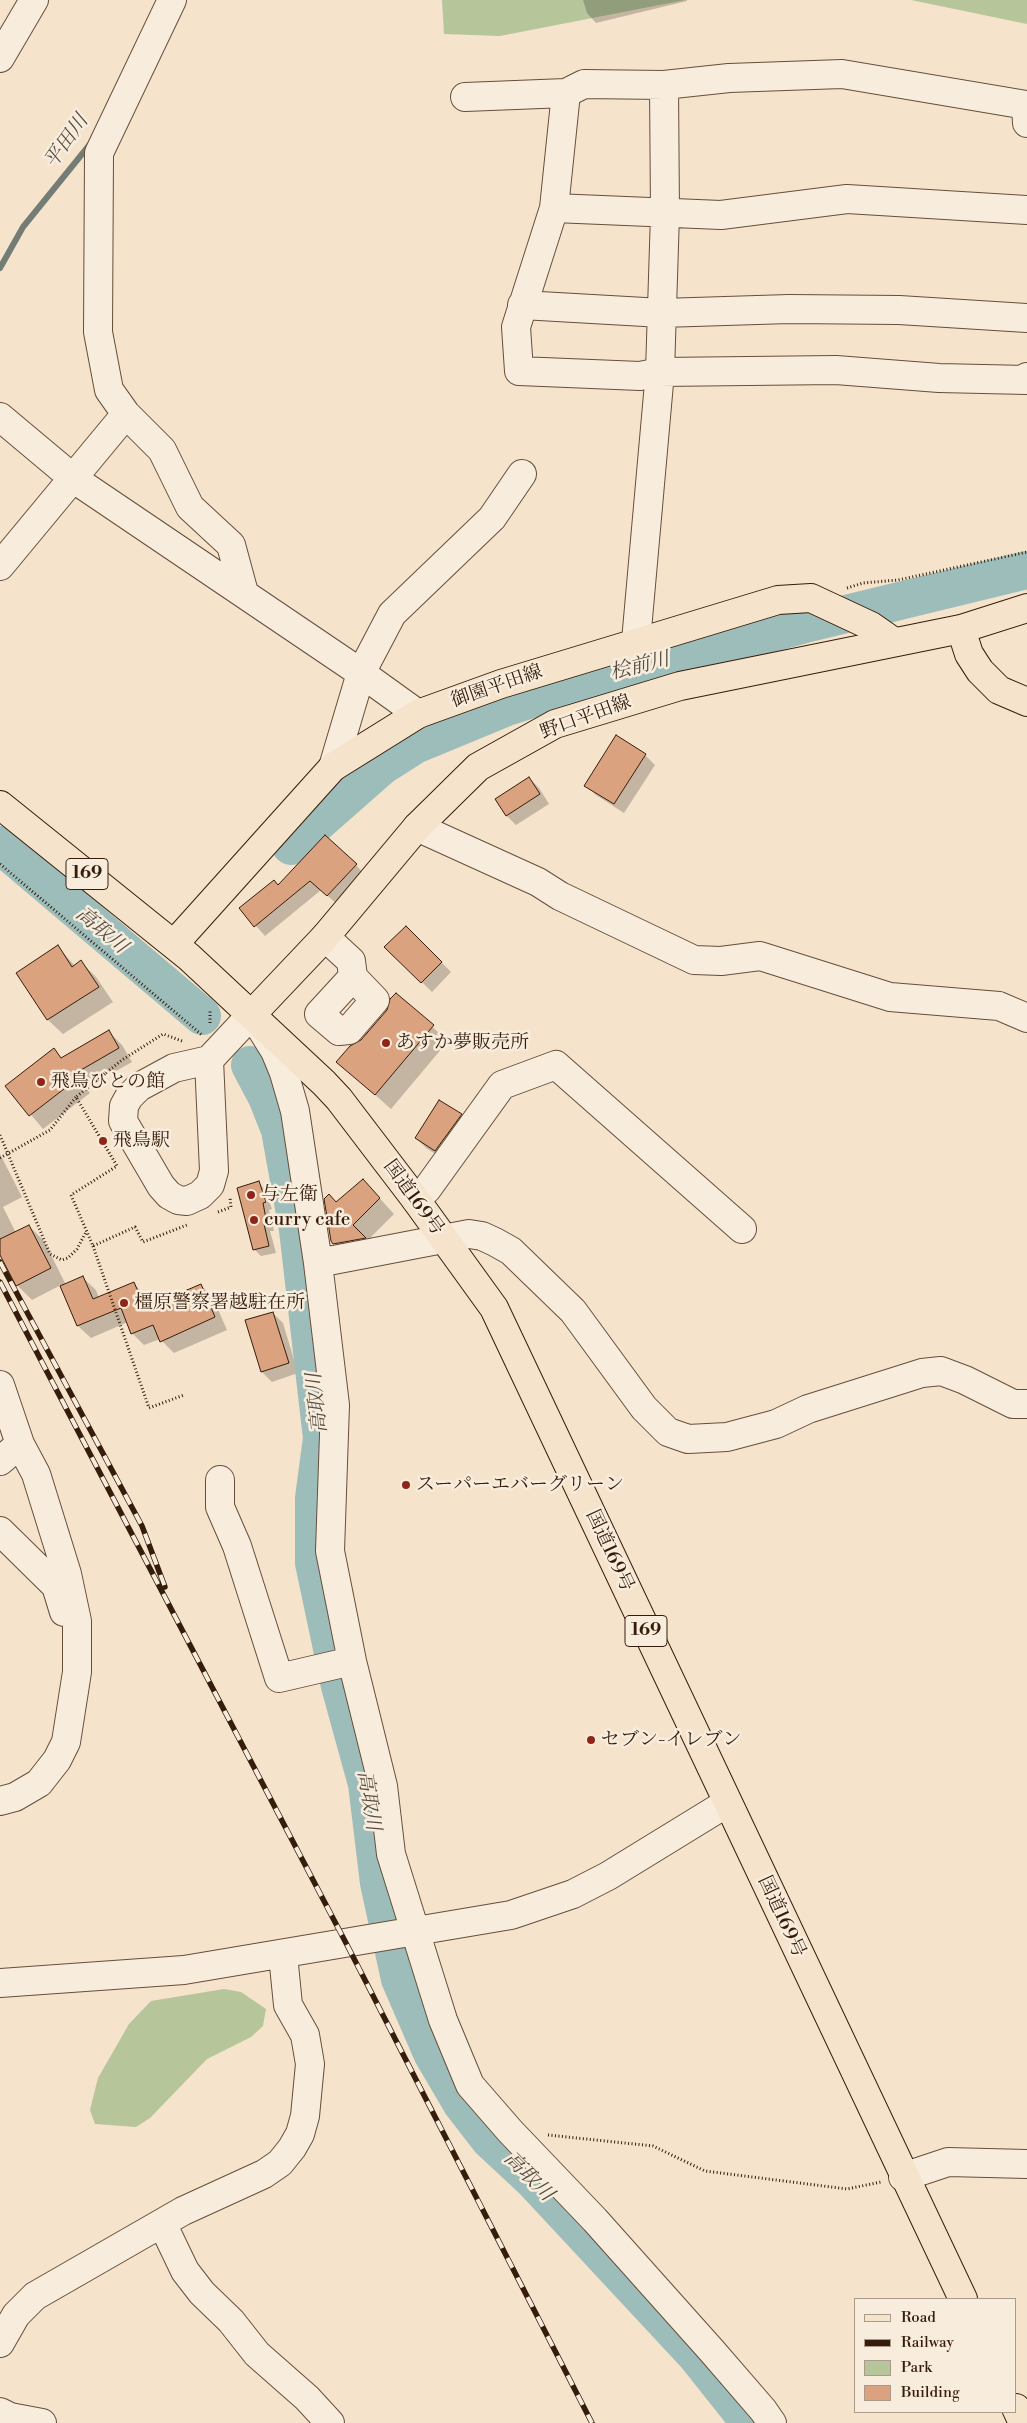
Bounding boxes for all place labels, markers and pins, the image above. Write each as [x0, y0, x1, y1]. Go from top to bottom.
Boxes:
place label: あすか夢販売所 [396, 1032, 529, 1054]
marker: あすか夢販売所 [380, 1037, 392, 1049]
place label: 飛鳥びとの館 [51, 1071, 165, 1093]
marker: 飛鳥びとの館 [35, 1076, 47, 1088]
place label: 飛鳥駅 [113, 1130, 170, 1152]
marker: 飛鳥駅 [97, 1135, 109, 1147]
place label: 与左衛 [261, 1184, 318, 1206]
marker: 与左衛 [245, 1189, 257, 1201]
place label: curry cafe [264, 1209, 350, 1231]
marker: curry cafe [248, 1214, 260, 1226]
place label: 橿原警察署越駐在所 [134, 1292, 305, 1314]
marker: 橿原警察署越駐在所 [118, 1297, 130, 1309]
place label: スーパーエバーグリーン [416, 1474, 624, 1496]
marker: スーパーエバーグリーン [400, 1479, 412, 1491]
place label: セブン-イレブン [601, 1729, 742, 1751]
marker: セブン-イレブン [585, 1734, 597, 1746]

